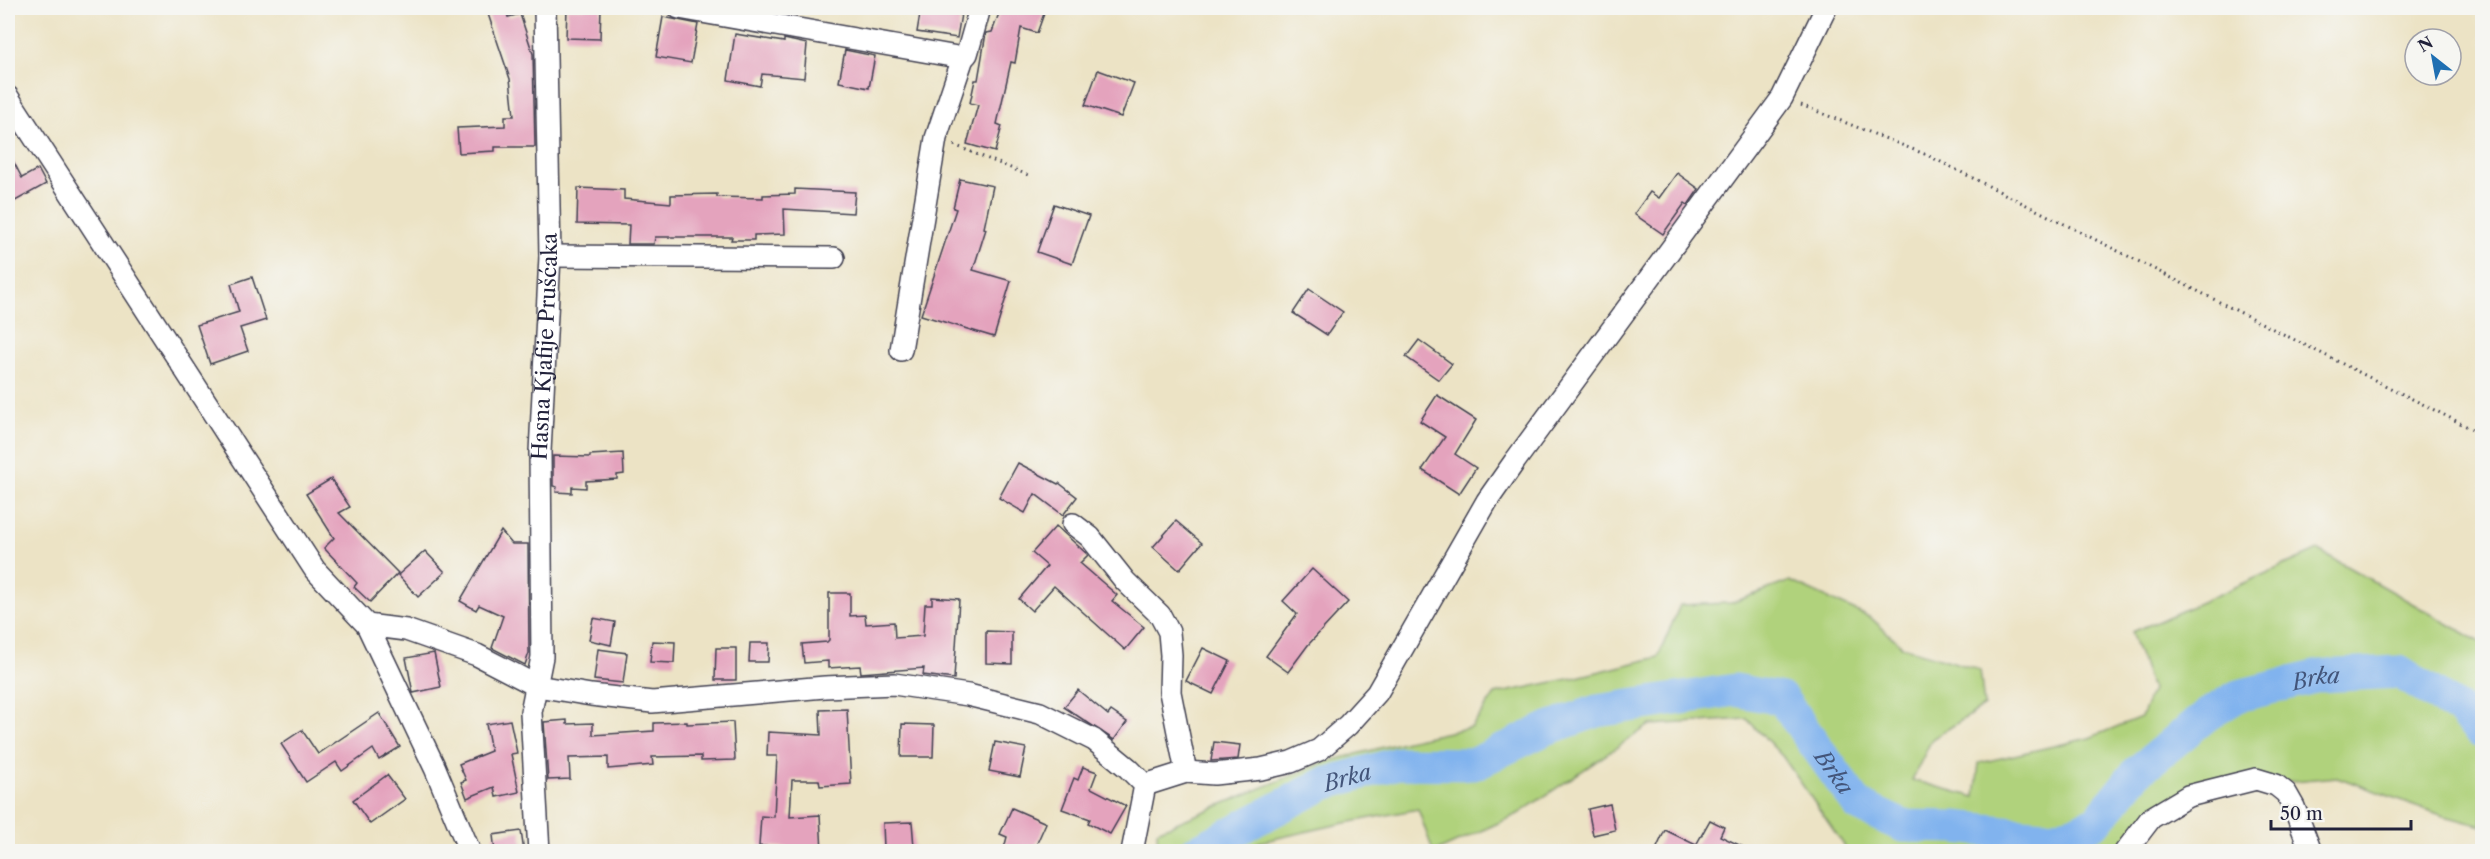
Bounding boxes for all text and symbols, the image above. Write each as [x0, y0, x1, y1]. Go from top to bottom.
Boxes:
north arrow [2403, 27, 2463, 87]
text: N [2414, 32, 2436, 56]
street label: Hasna Kjafije Prušćaka [527, 232, 562, 461]
water label: Brka [2287, 662, 2341, 697]
water label: Brka [1807, 743, 1859, 800]
water label: Brka [1318, 758, 1375, 798]
scale bar [2271, 793, 2410, 831]
text: 50 m [2280, 803, 2323, 825]

